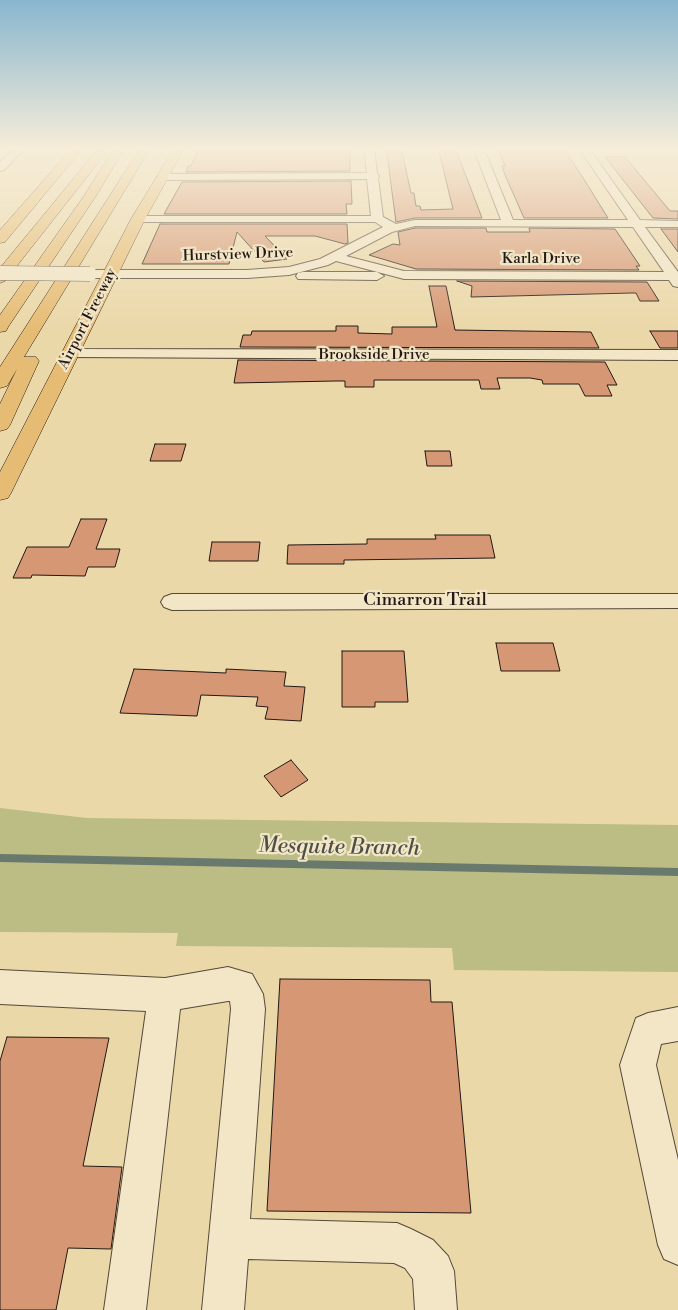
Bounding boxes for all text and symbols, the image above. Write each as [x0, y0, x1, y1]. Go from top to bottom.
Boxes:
street label: Hurstview Drive [182, 244, 294, 266]
street label: Karla Drive [502, 250, 580, 268]
street label: Airport Freeway [55, 266, 121, 372]
street label: Brookside Drive [318, 346, 430, 364]
street label: Cimarron Trail [363, 590, 487, 612]
water label: Mesquite Branch [258, 833, 420, 863]

